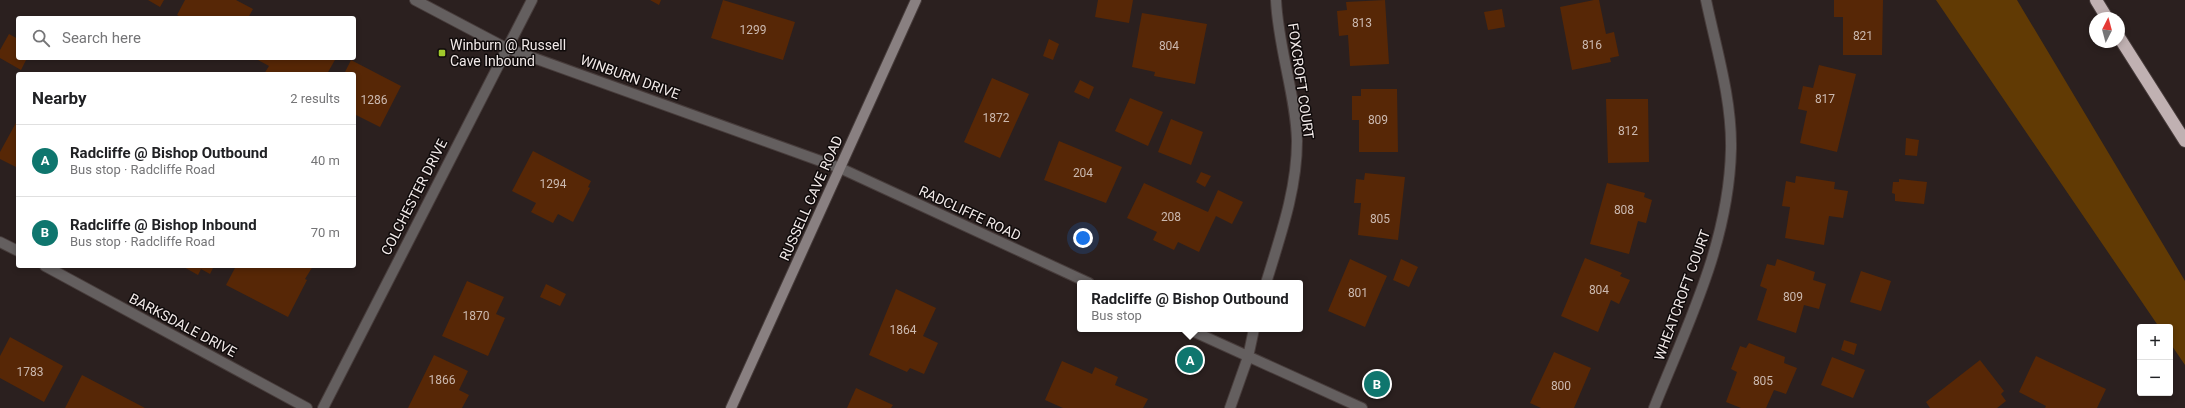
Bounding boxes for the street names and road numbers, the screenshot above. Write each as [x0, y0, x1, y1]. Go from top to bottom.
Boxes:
street label: FOXCROFT COURT [1285, 22, 1317, 141]
street label: WINBURN DRIVE [578, 52, 682, 102]
street label: RUSSELL CAVE ROAD [776, 133, 846, 263]
street label: COLCHESTER DRIVE [378, 136, 450, 258]
street label: RADCLIFFE ROAD [916, 182, 1024, 244]
street label: WHEATCROFT COURT [1651, 227, 1713, 363]
street label: BARKSDALE DRIVE [127, 290, 239, 360]

